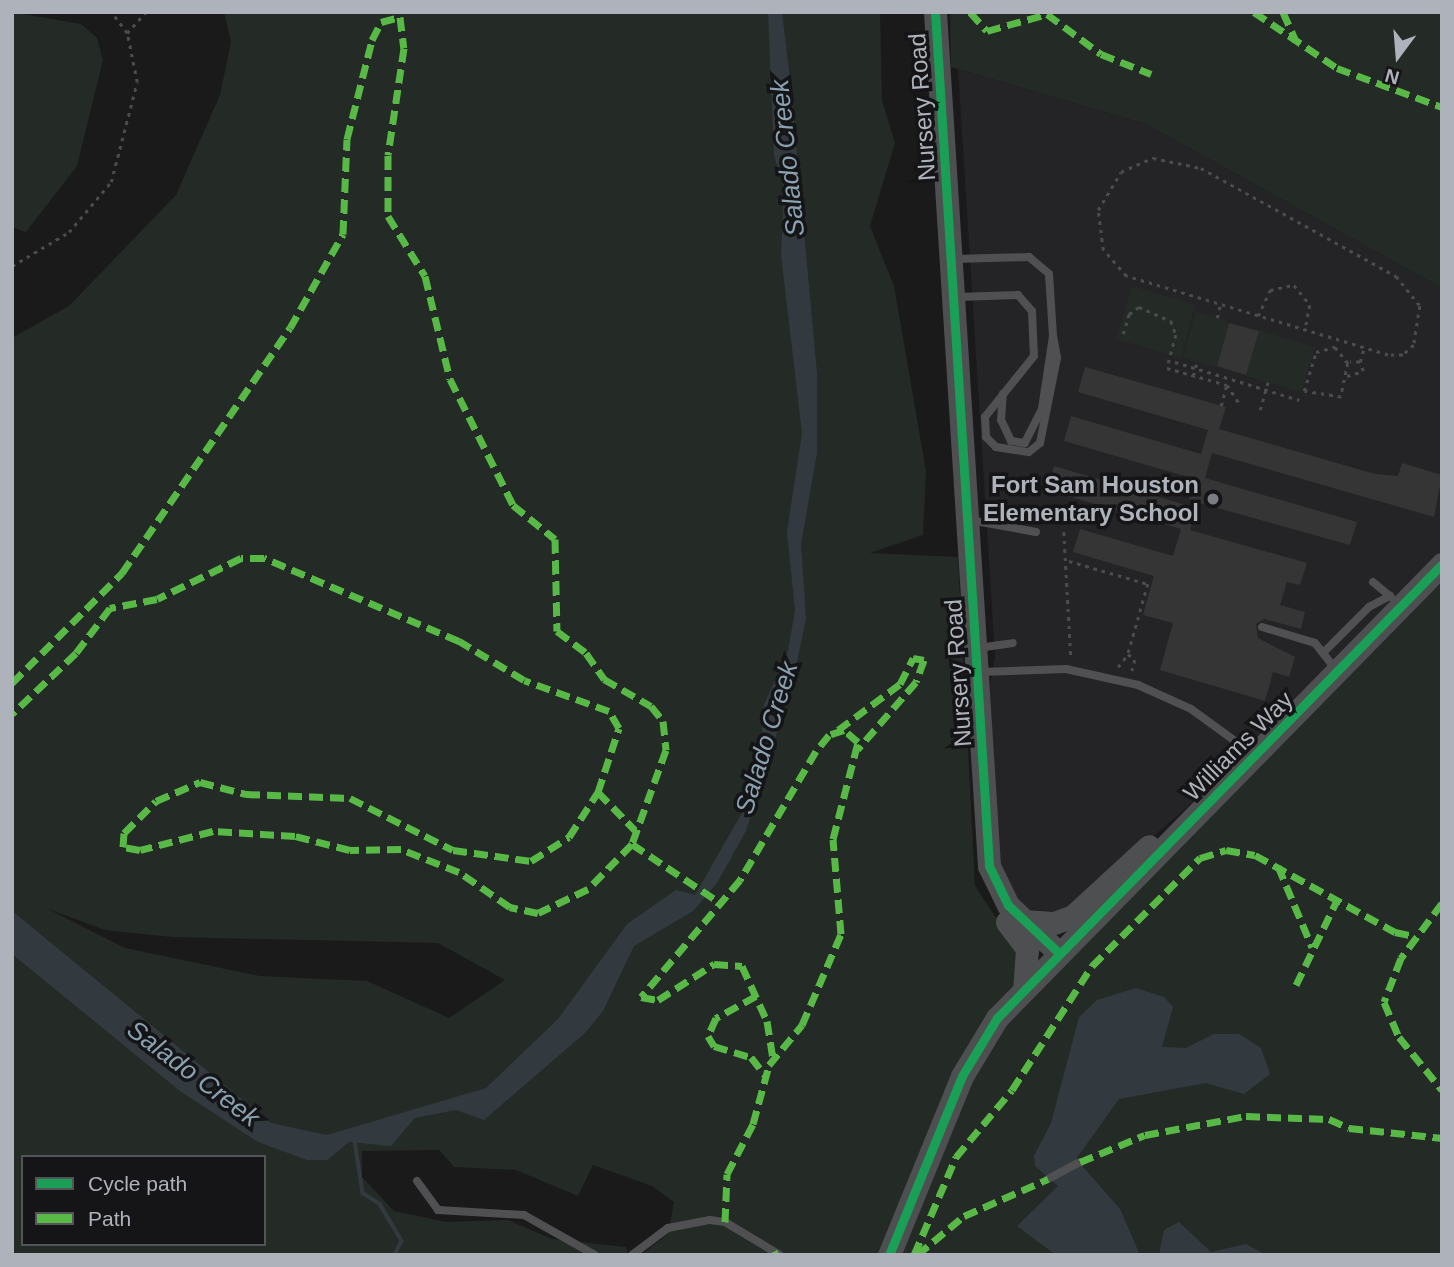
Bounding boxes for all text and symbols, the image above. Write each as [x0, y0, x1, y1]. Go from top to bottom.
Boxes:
north arrow [1363, 21, 1433, 91]
street label: Nursery Road [902, 32, 942, 182]
text: N [1383, 65, 1402, 89]
water label: Salado Creek [764, 78, 812, 238]
place label: Fort Sam Houston Elementary School [983, 471, 1199, 527]
marker: Fort Sam Houston Elementary School [1205, 491, 1221, 507]
street label: Nursery Road [938, 598, 978, 748]
water label: Salado Creek [729, 658, 805, 818]
street label: Williams Way [1177, 685, 1299, 807]
water label: Salado Creek [121, 1014, 265, 1134]
legend [21, 1155, 266, 1246]
text: Cycle path [88, 1172, 187, 1195]
text: Path [88, 1207, 131, 1230]

